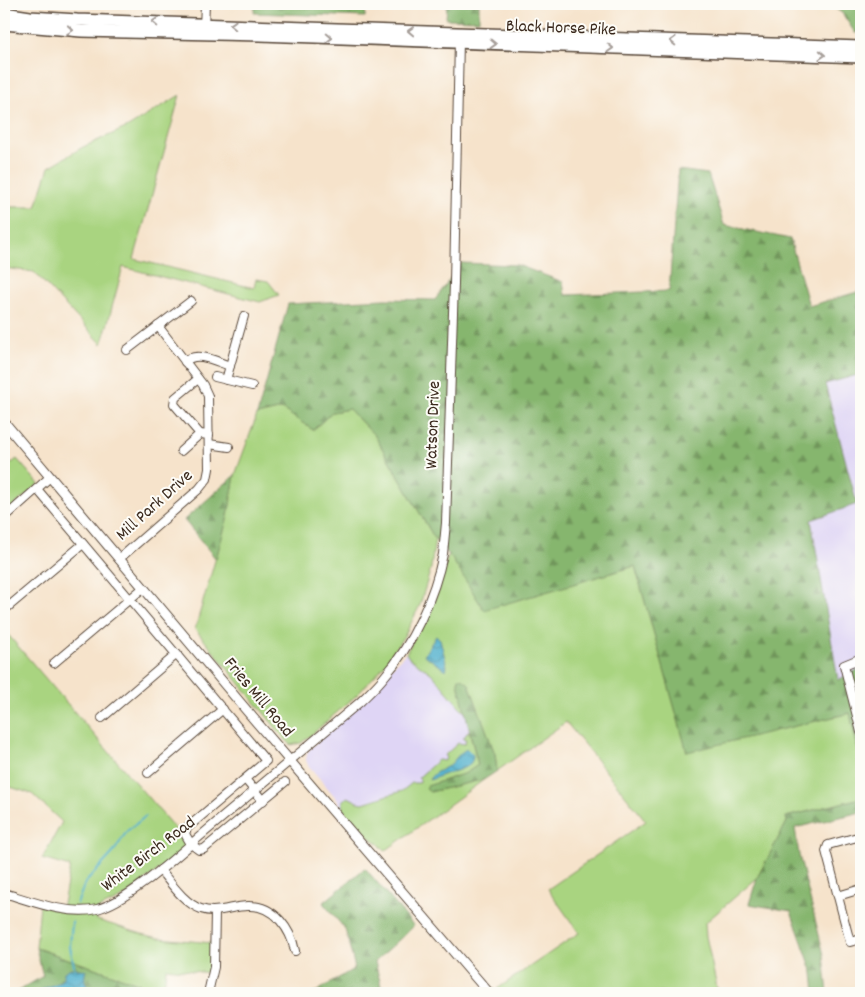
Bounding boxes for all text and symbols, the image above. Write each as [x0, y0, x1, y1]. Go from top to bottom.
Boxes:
street label: Black Horse Pike [505, 15, 617, 43]
one-way arrow [151, 17, 159, 28]
one-way arrow [228, 19, 236, 30]
one-way arrow [66, 24, 74, 35]
one-way arrow [406, 26, 414, 36]
one-way arrow [326, 33, 333, 43]
one-way arrow [668, 35, 676, 46]
one-way arrow [490, 39, 497, 49]
one-way arrow [607, 43, 615, 53]
one-way arrow [818, 50, 826, 60]
street label: Watson Drive [420, 380, 448, 469]
street label: Mill Park Drive [111, 465, 199, 547]
street label: Fries Mill Road [217, 653, 299, 743]
street label: White Birch Road [97, 811, 201, 899]

